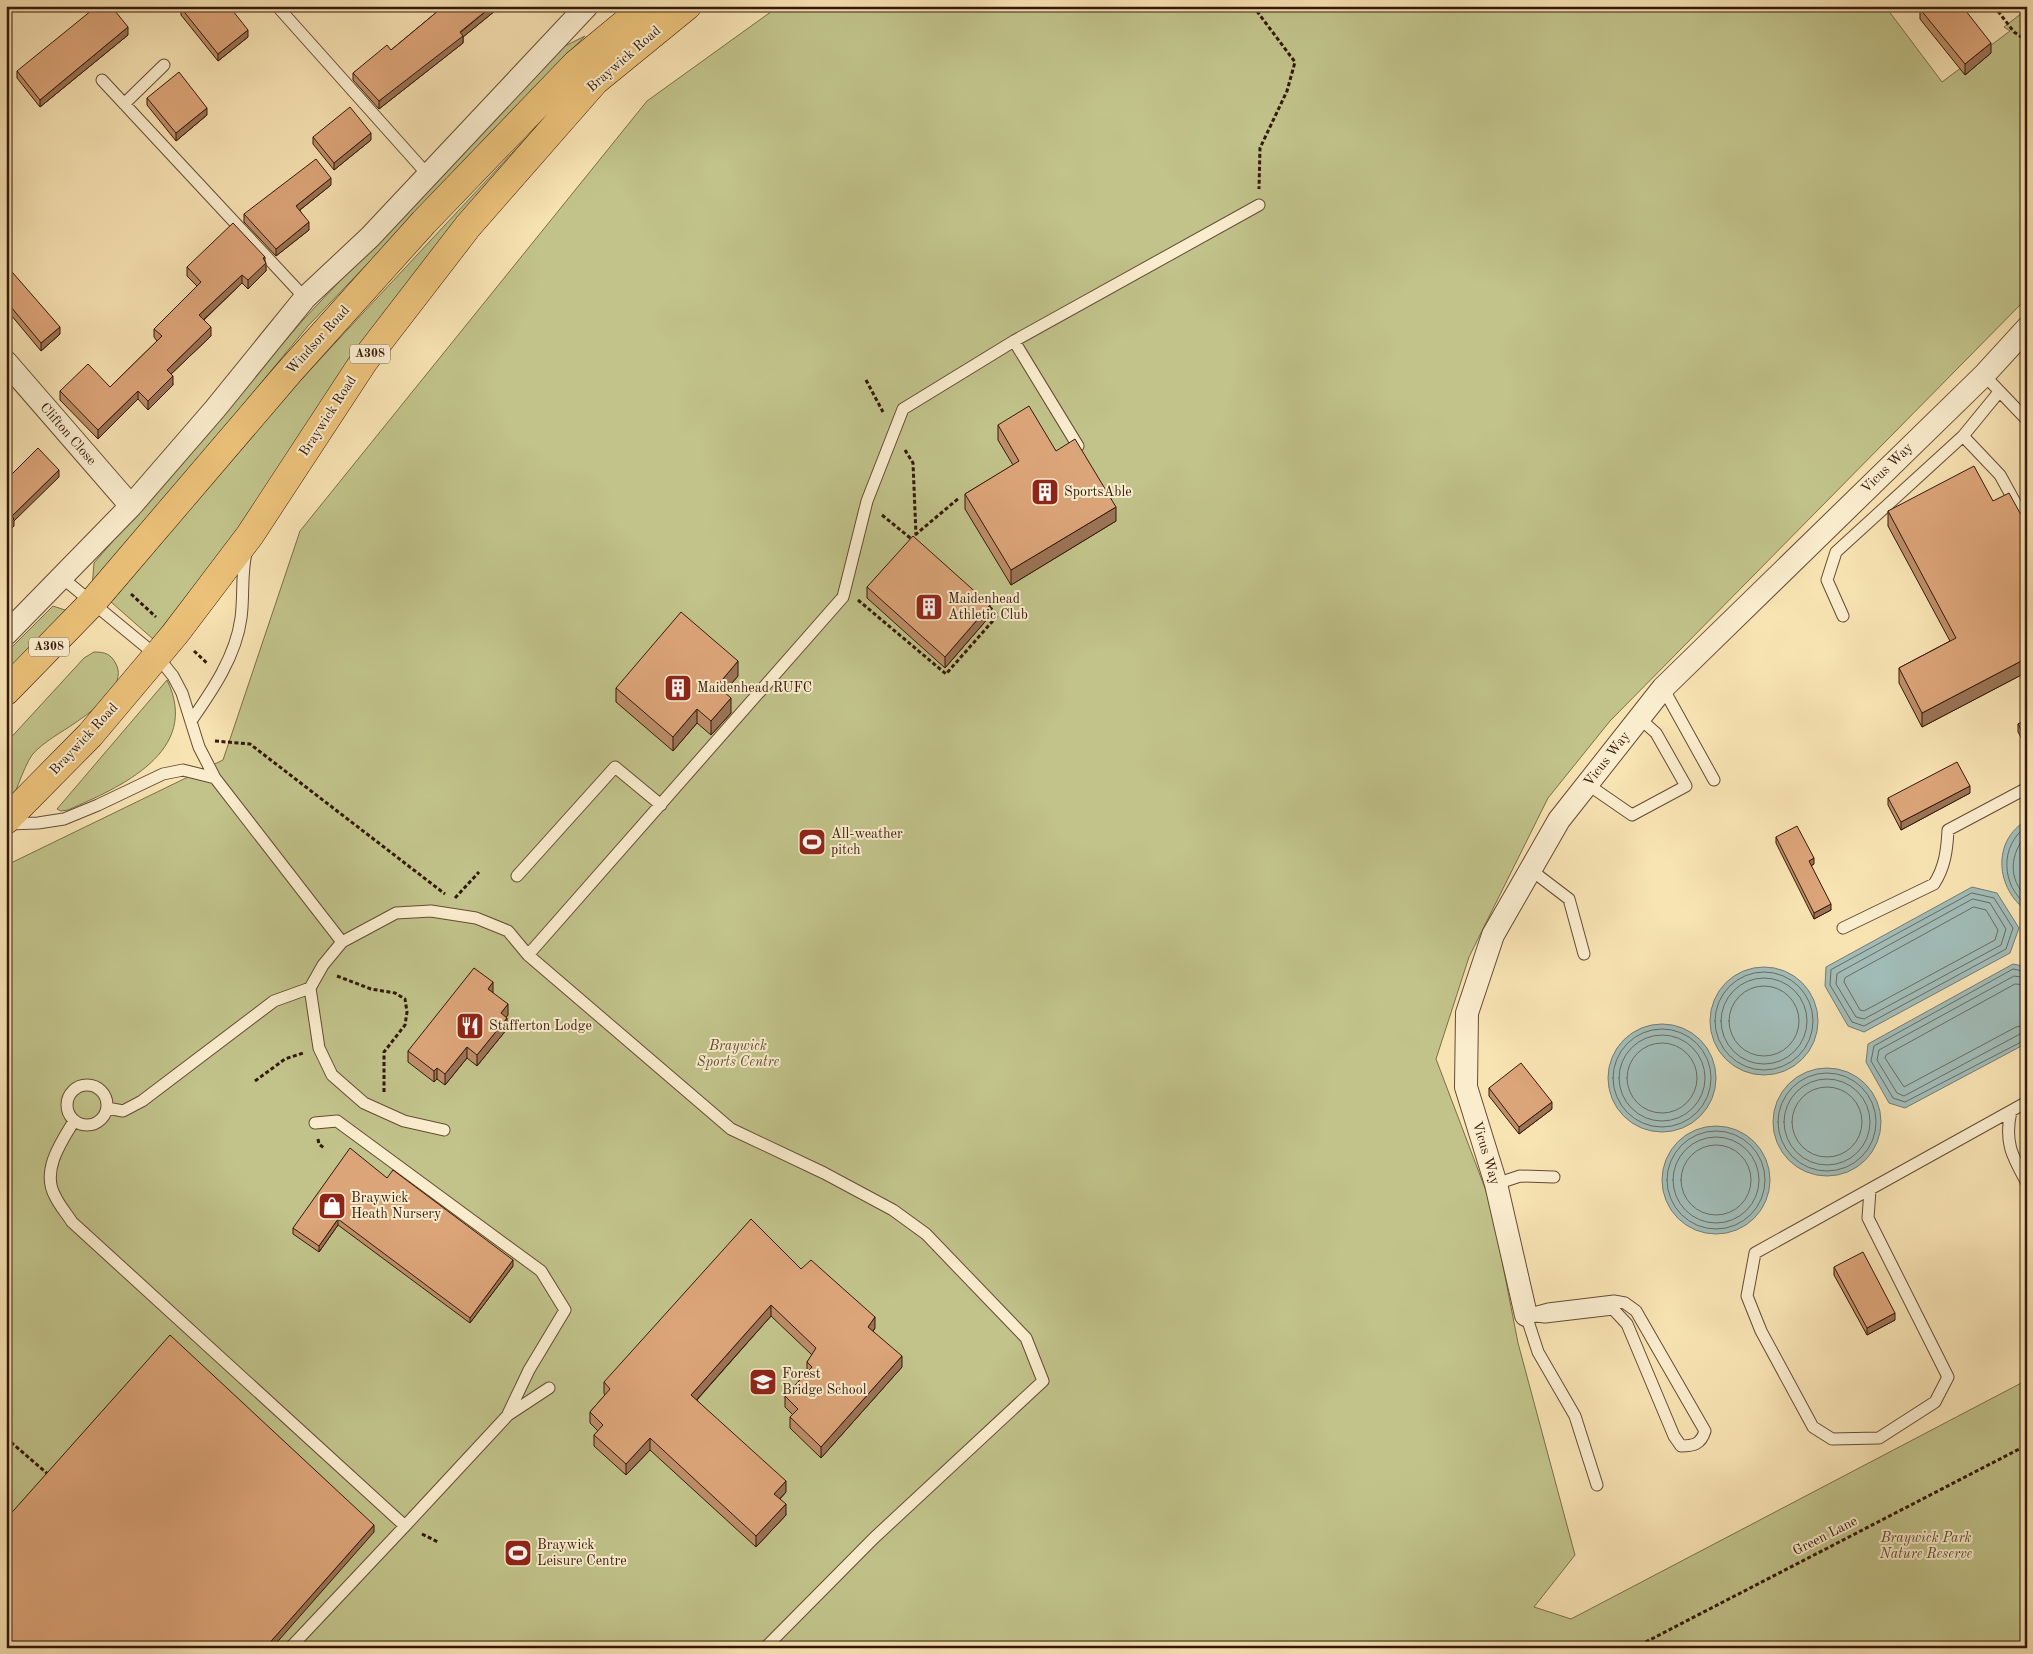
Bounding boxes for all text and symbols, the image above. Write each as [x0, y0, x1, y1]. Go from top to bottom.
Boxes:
street label: Braywick Road [584, 23, 664, 95]
street label: Windsor Road [284, 303, 352, 377]
road number: A308 [350, 344, 390, 364]
street label: Braywick Road [297, 373, 359, 459]
street label: Clifton Close [37, 400, 99, 468]
street label: Vicus Way [1859, 440, 1916, 496]
building icon: SportsAble [1030, 477, 1060, 507]
place label: SportsAble [1064, 485, 1132, 499]
building icon: Maidenhead Athletic Club [914, 592, 944, 622]
place label: Maidenhead Athletic Club [948, 592, 1028, 622]
road number: A308 [29, 638, 69, 656]
building icon: Maidenhead RUFC [663, 673, 693, 703]
place label: Maidenhead RUFC [697, 681, 812, 695]
street label: Braywick Road [47, 700, 121, 778]
street label: Vicus Way [1581, 728, 1633, 789]
sports icon: All-weather pitch [797, 827, 827, 857]
place label: All-weather pitch [831, 827, 903, 857]
restaurant icon: Stafferton Lodge [455, 1011, 485, 1041]
place label: Stafferton Lodge [489, 1019, 592, 1033]
park label: Braywick Sports Centre [697, 1039, 779, 1070]
street label: Vicus Way [1470, 1120, 1502, 1187]
shop icon: Braywick Heath Nursery [317, 1191, 347, 1221]
place label: Braywick Heath Nursery [351, 1191, 442, 1221]
school or university icon: Forest Bridge School [748, 1367, 778, 1397]
place label: Forest Bridge School [782, 1367, 867, 1397]
street label: Green Lane [1790, 1514, 1860, 1558]
park label: Braywick Park Nature Reserve [1879, 1531, 1973, 1561]
sports icon: Braywick Leisure Centre [503, 1538, 533, 1568]
place label: Braywick Leisure Centre [537, 1538, 627, 1568]

